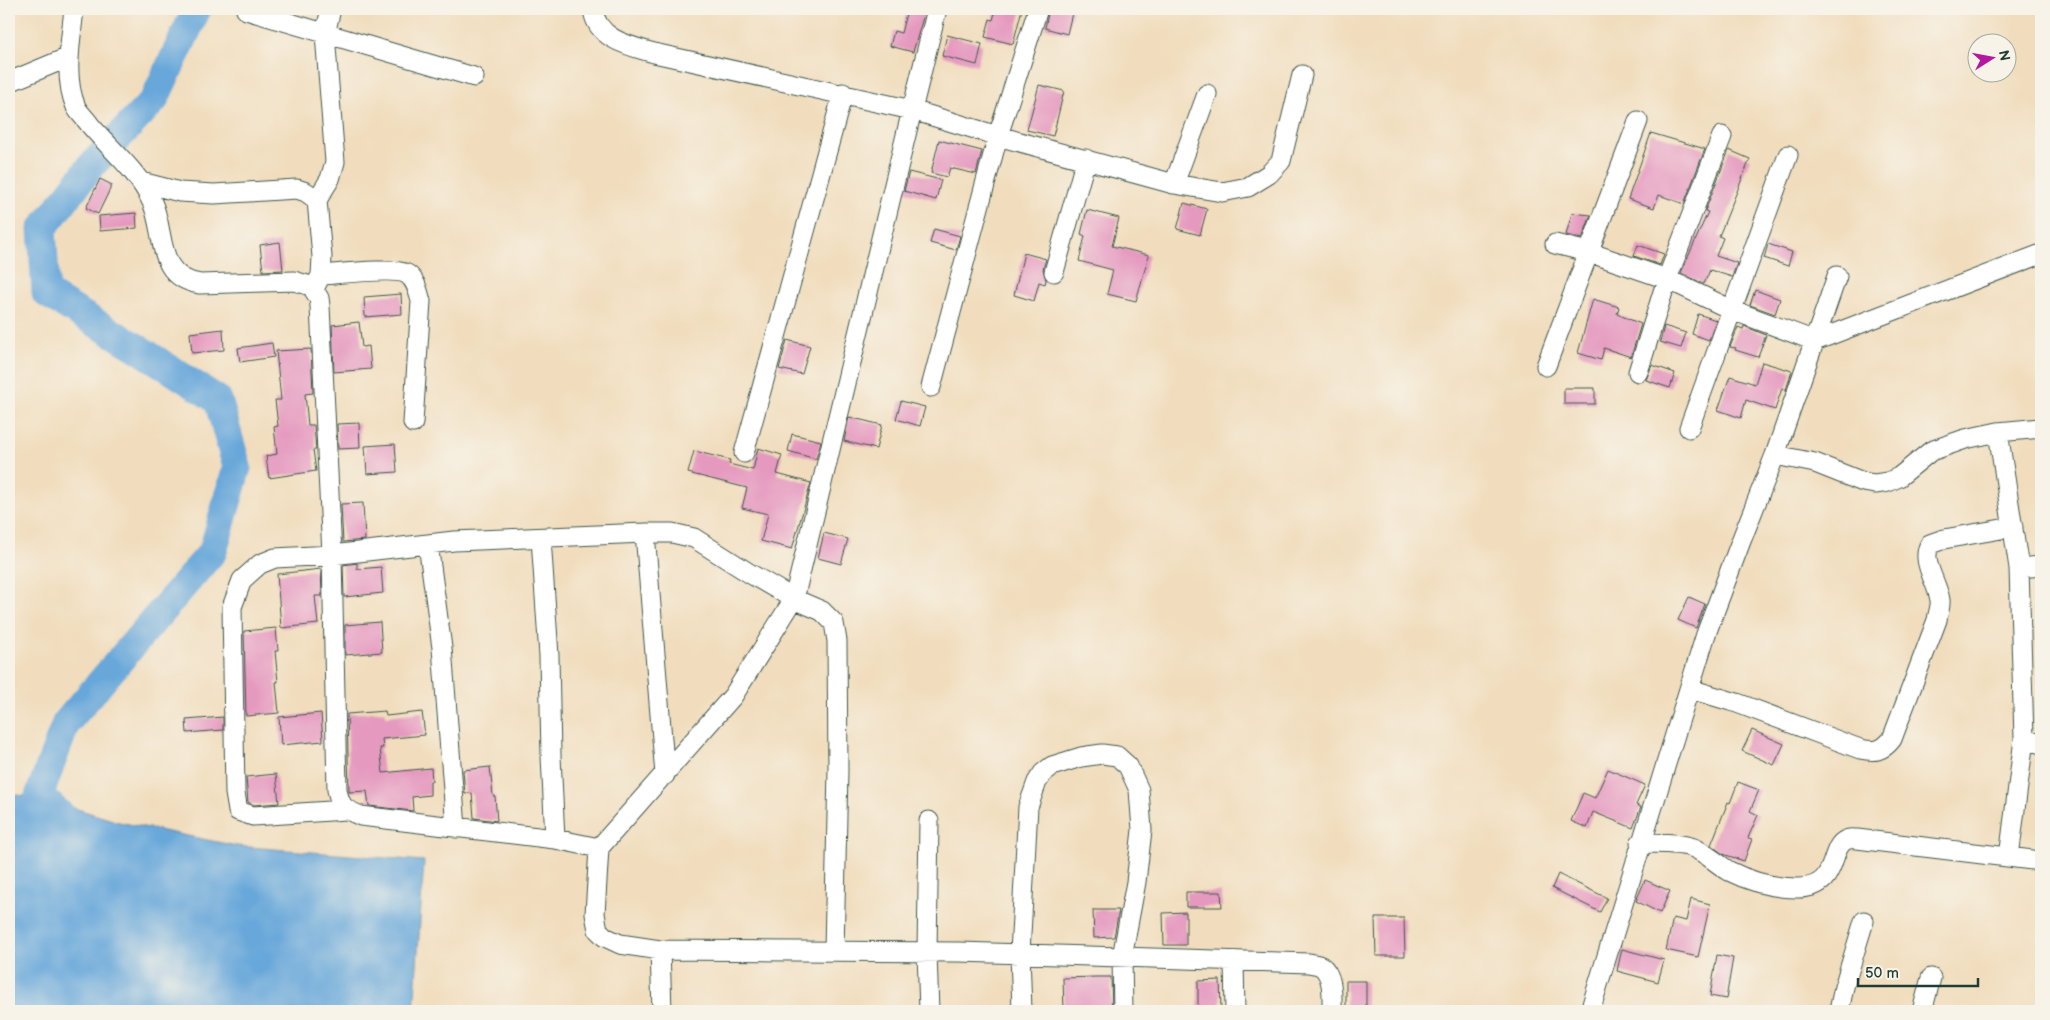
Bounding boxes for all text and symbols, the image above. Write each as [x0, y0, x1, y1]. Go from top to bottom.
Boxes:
north arrow [1968, 32, 2018, 82]
text: N [1995, 49, 2014, 62]
scale bar [1858, 955, 1978, 987]
text: 50 m [1865, 964, 1899, 983]

